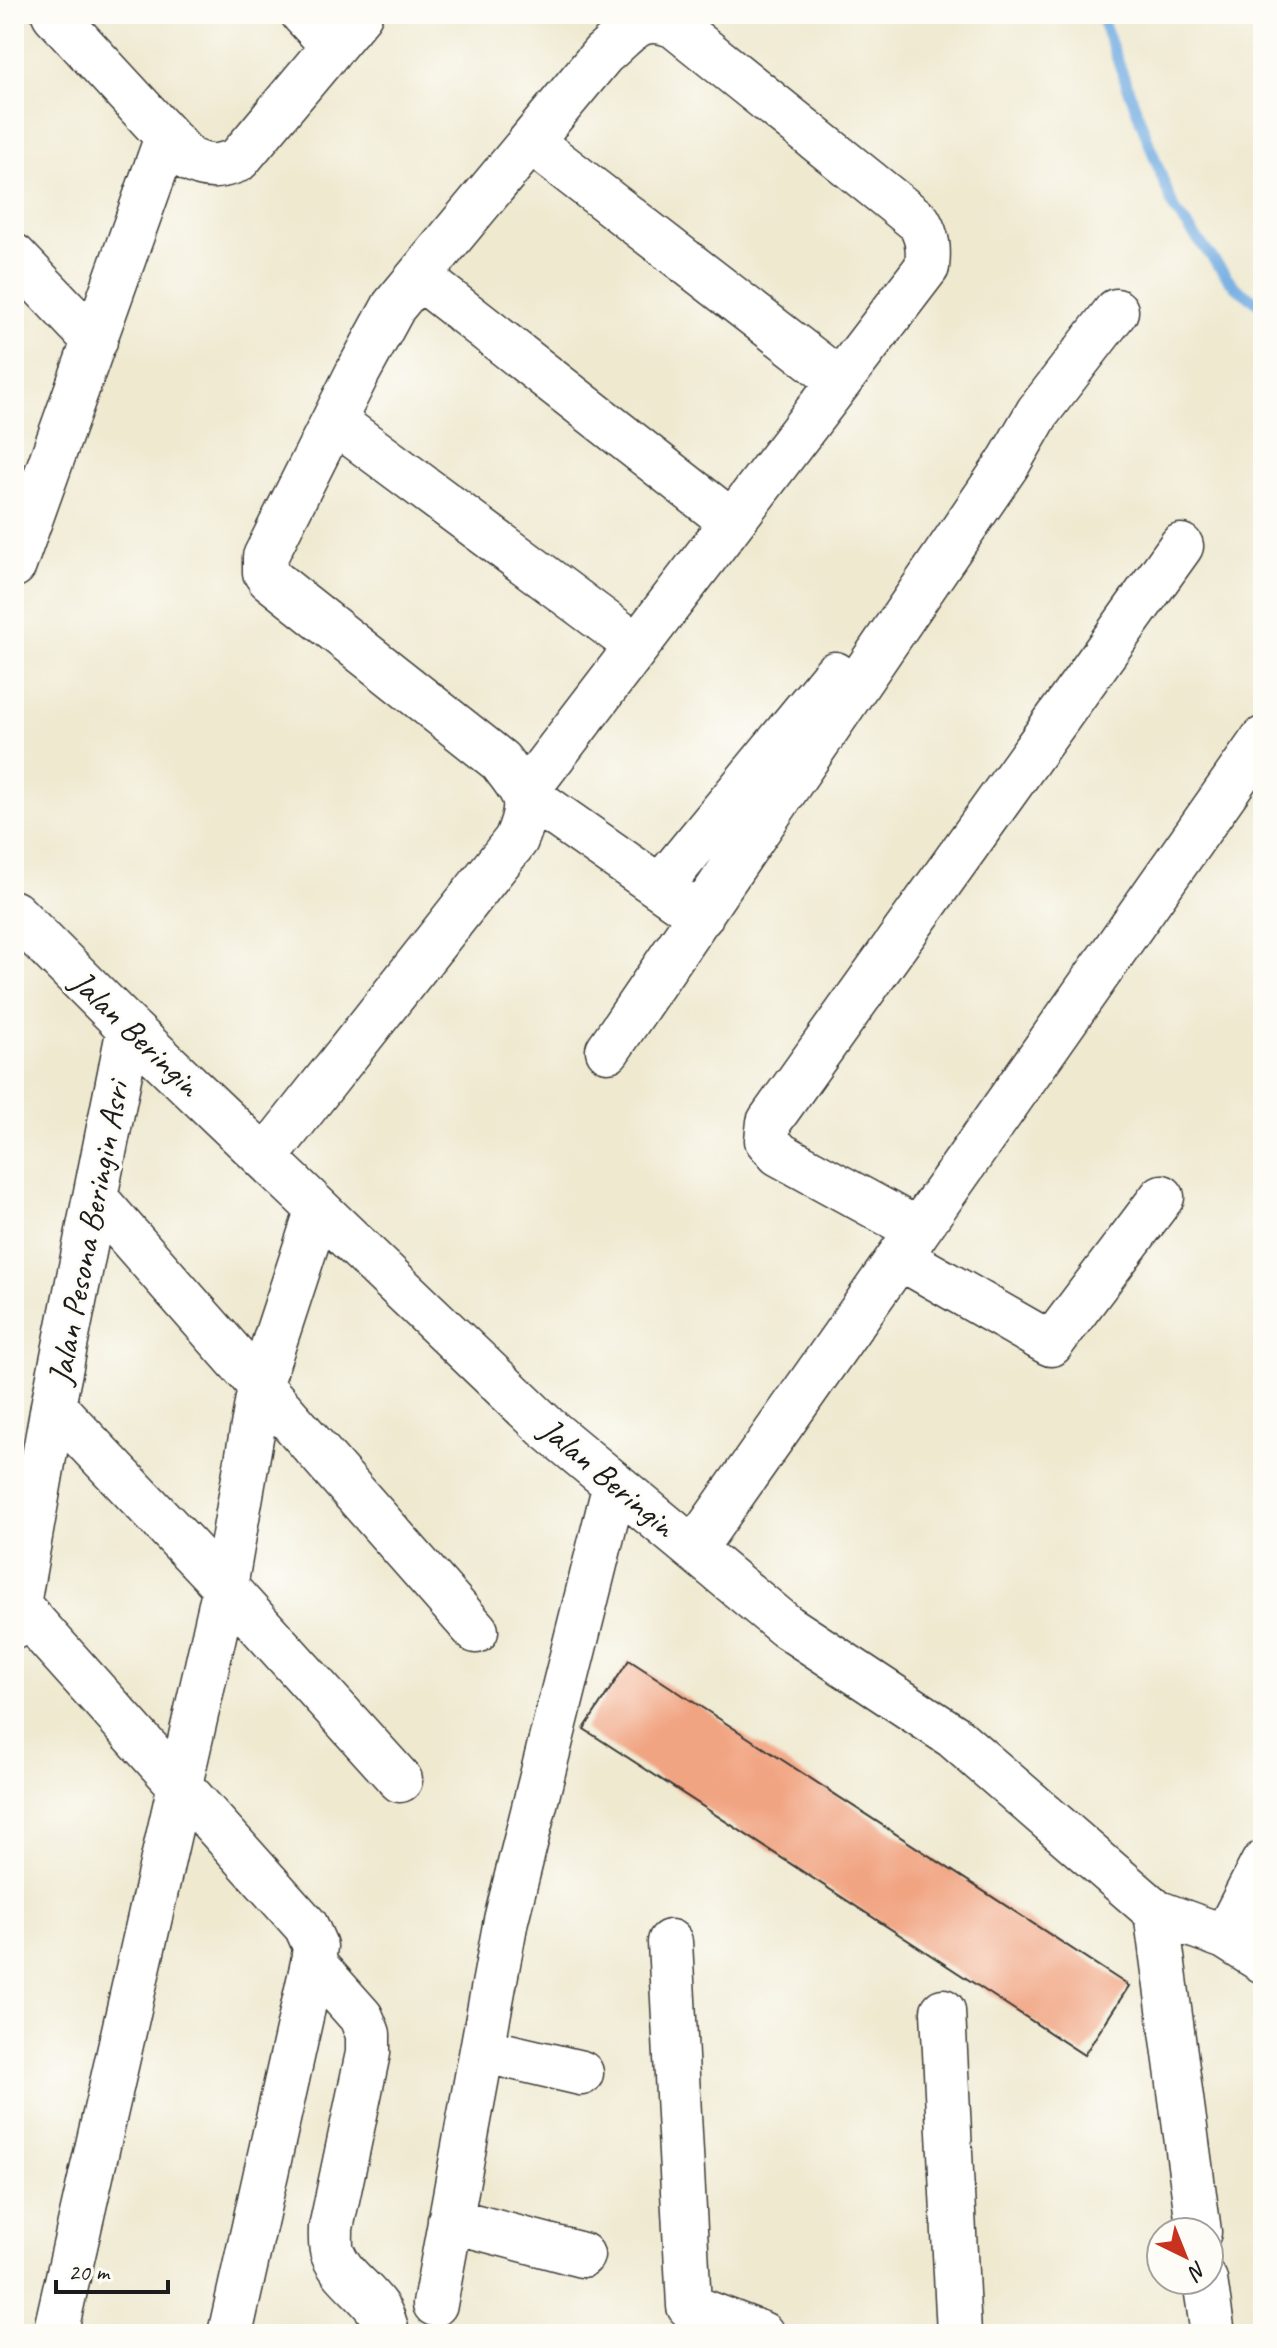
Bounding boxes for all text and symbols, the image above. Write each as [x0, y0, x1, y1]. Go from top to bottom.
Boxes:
street label: Jalan Beringin [61, 959, 211, 1107]
street label: Jalan Pesona Beringin Asri [37, 1074, 139, 1390]
street label: Jalan Beringin [530, 1407, 686, 1547]
north arrow [1145, 2216, 1225, 2296]
scale bar [56, 2244, 168, 2294]
text: N [1181, 2255, 1212, 2287]
text: 20 m [68, 2257, 111, 2287]

